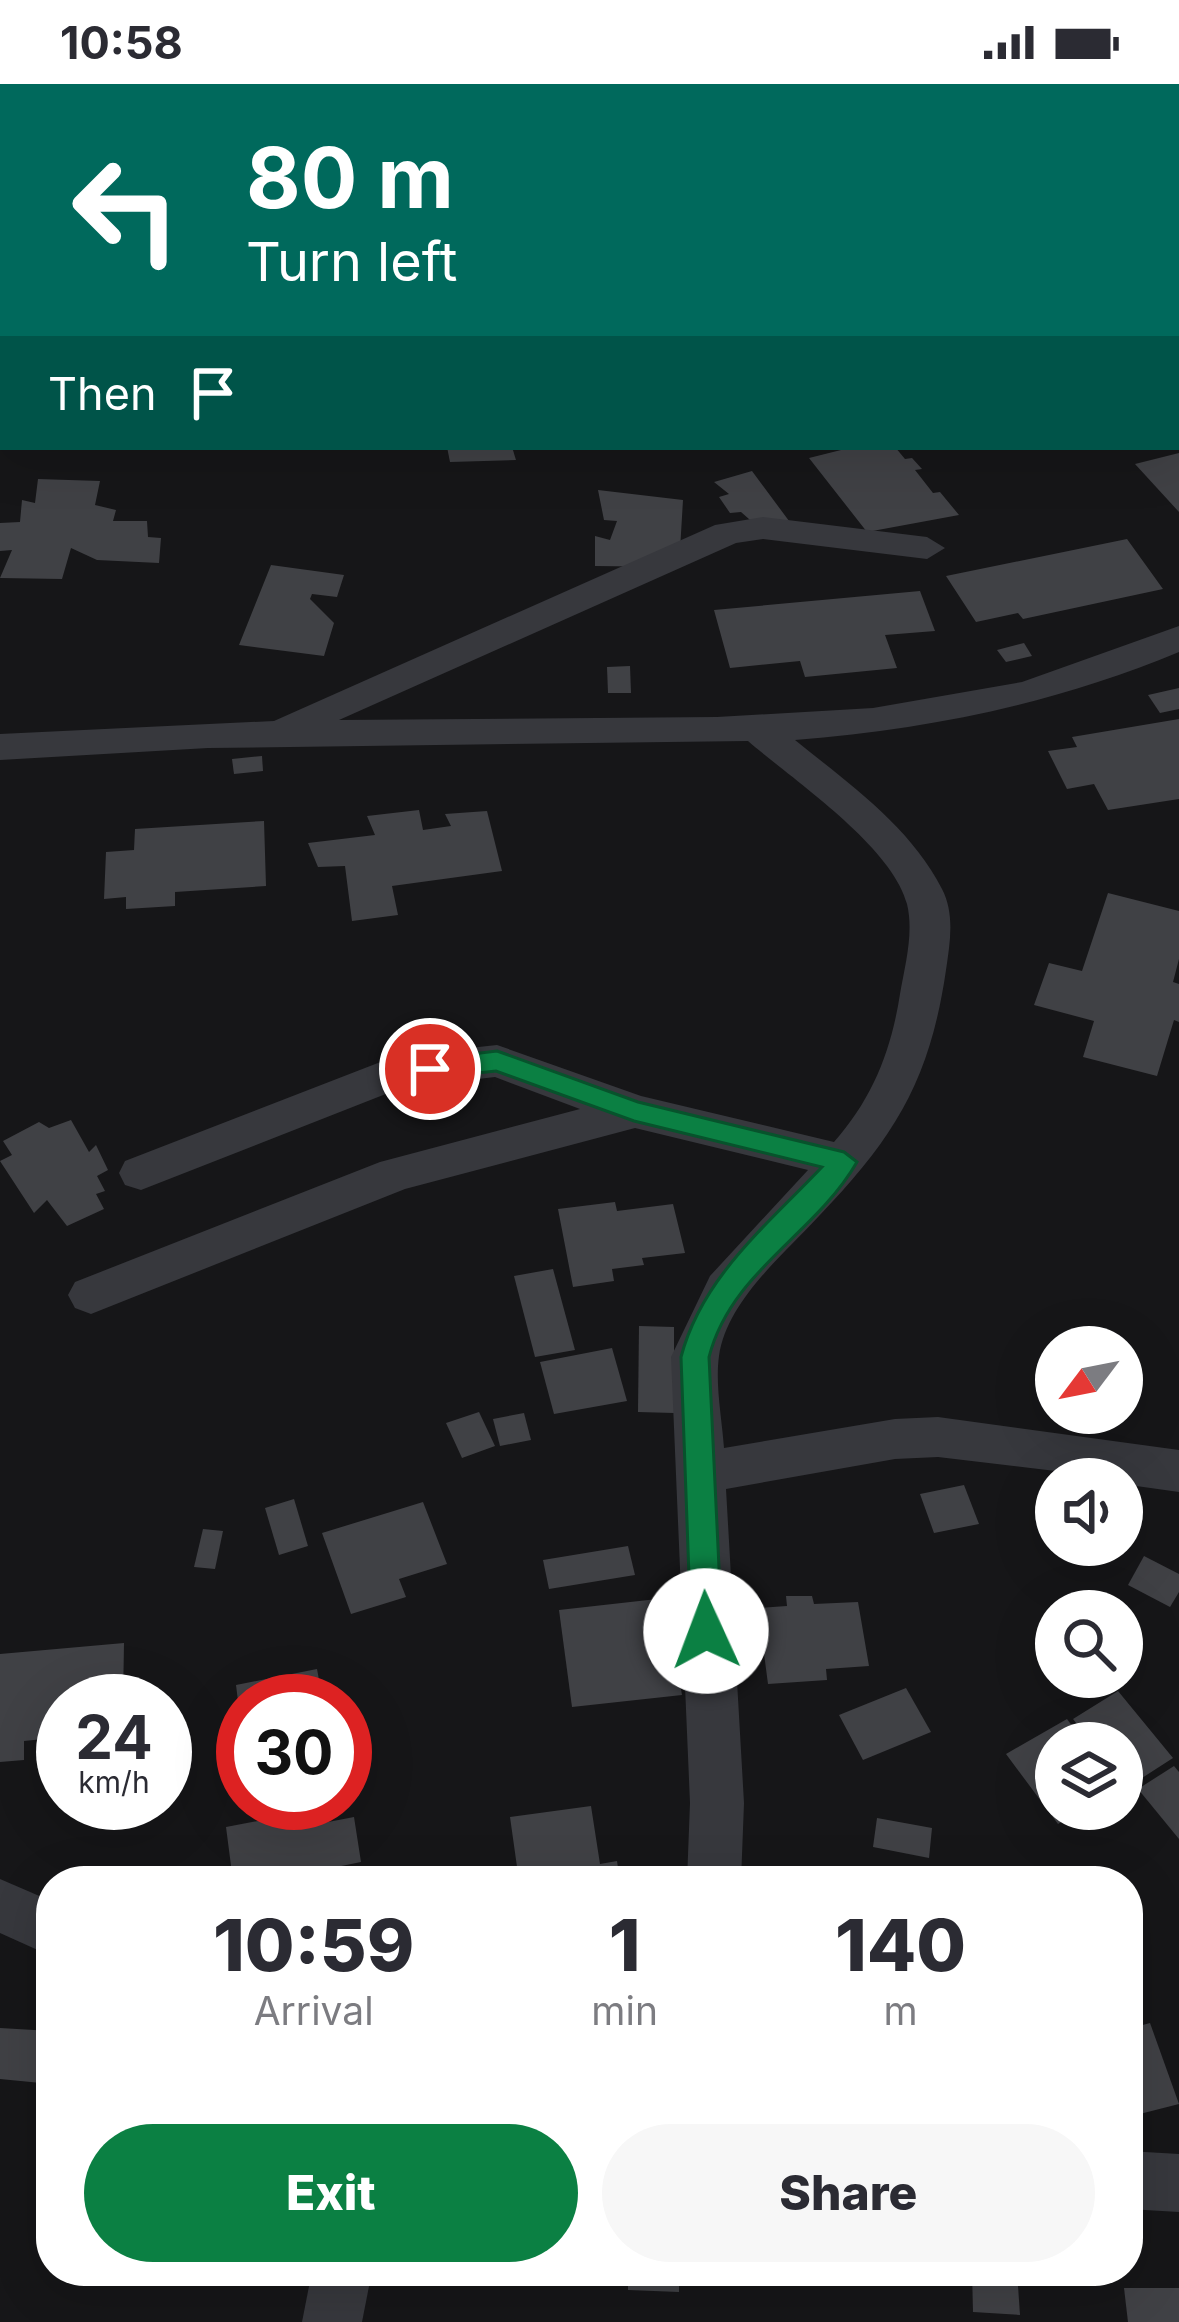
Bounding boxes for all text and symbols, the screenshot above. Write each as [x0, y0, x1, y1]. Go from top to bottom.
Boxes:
text: 10:58 [60, 15, 183, 70]
text: 80 m [246, 127, 454, 228]
icon: left [48, 132, 204, 288]
text: Turn left [246, 229, 457, 294]
icon: arrive [180, 360, 246, 426]
text: Then [48, 366, 156, 421]
pin [379, 1018, 481, 1120]
icon: arrive [397, 1036, 463, 1102]
north arrow [1035, 1326, 1143, 1434]
map controls [1035, 1326, 1143, 1830]
button: sound [1035, 1458, 1143, 1566]
position arrow [643, 1568, 769, 1694]
button: search [1035, 1590, 1143, 1698]
speed limit sign: 30 [216, 1674, 372, 1830]
text: 24 [75, 1701, 153, 1773]
button: layers [1035, 1722, 1143, 1830]
text: km/h [78, 1764, 150, 1800]
text: 10:59 [213, 1901, 414, 1988]
text: 1 [609, 1901, 641, 1988]
text: 140 [835, 1901, 966, 1988]
text: Arrival [254, 1987, 374, 2034]
text: min [591, 1987, 658, 2034]
text: m [883, 1987, 918, 2034]
button: Exit [84, 2124, 578, 2262]
button: Share [602, 2124, 1095, 2262]

